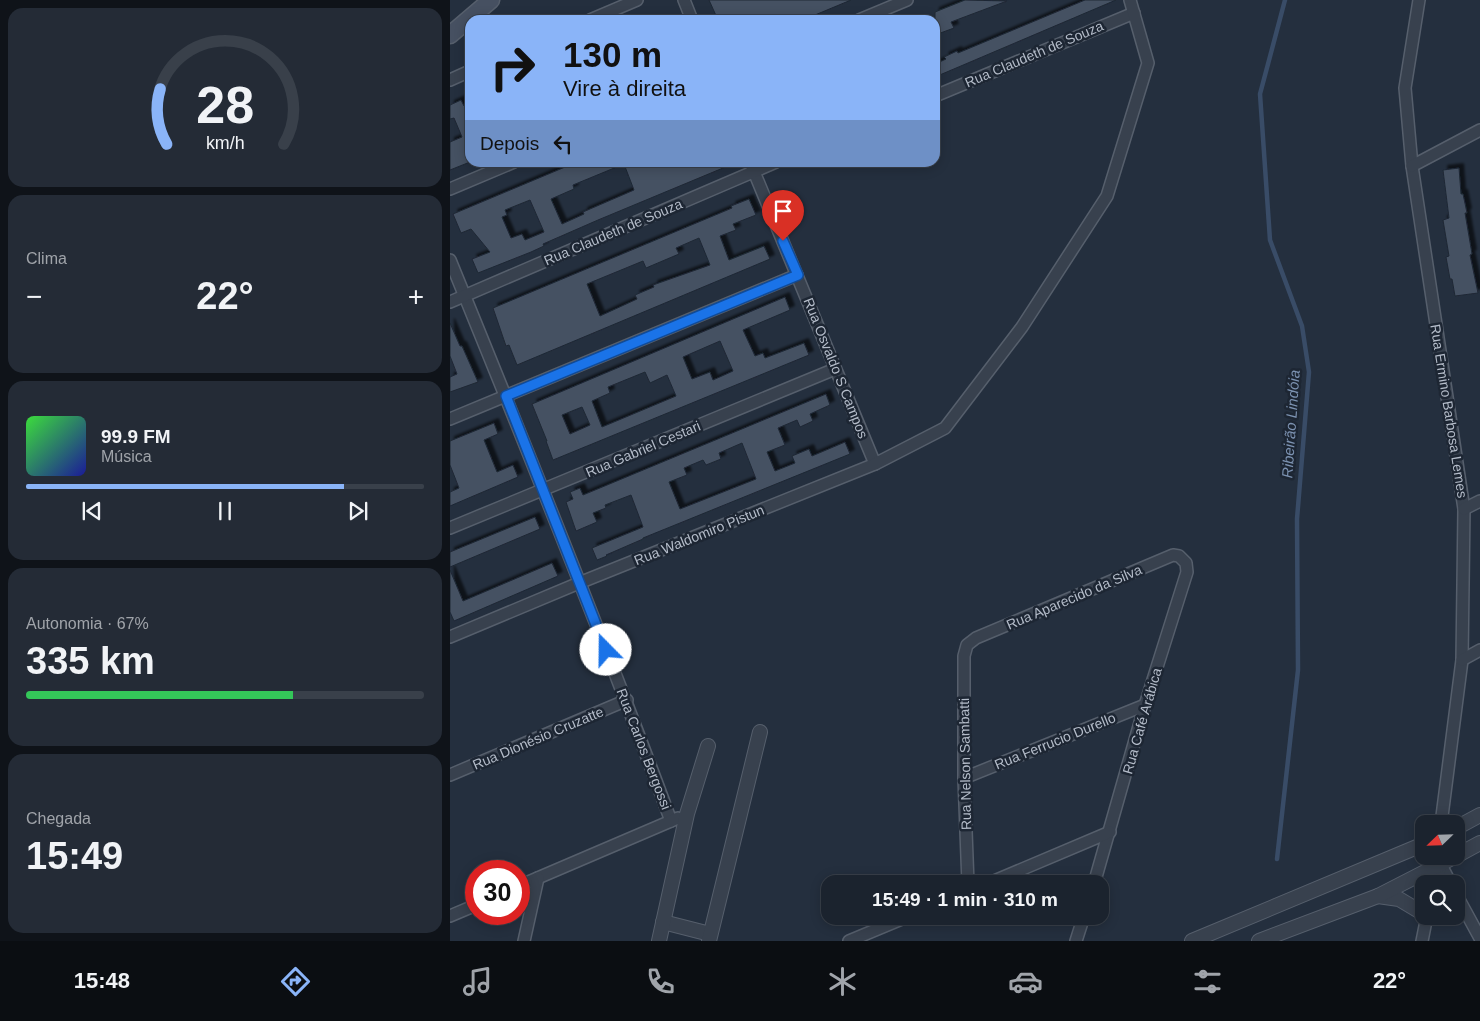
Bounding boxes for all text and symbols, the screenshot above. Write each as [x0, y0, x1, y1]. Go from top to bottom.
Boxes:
street label: Rua Claudeth de Souza [962, 18, 1106, 90]
icon: right [480, 35, 545, 100]
text: 130 m [563, 35, 662, 74]
text: 28 [196, 76, 254, 134]
text: Vire à direita [563, 76, 686, 101]
icon: left [549, 130, 577, 158]
text: km/h [206, 133, 244, 153]
text: Depois [480, 133, 539, 154]
pin [762, 190, 804, 241]
street label: Rua Claudeth de Souza [541, 196, 685, 268]
icon: arrive [769, 197, 797, 225]
text: Clima [26, 250, 67, 267]
text: 22° [196, 275, 254, 317]
text: − [26, 281, 42, 312]
text: + [408, 281, 424, 312]
street label: Rua Osvaldo S Campos [800, 295, 872, 441]
street label: Rua Ermino Barbosa Lemes [1427, 323, 1471, 499]
water label: Ribeirão Lindóia [1278, 369, 1303, 479]
street label: Rua Gabriel Cestari [583, 418, 703, 480]
text: 99.9 FM [101, 426, 171, 447]
text: Música [101, 448, 152, 465]
icon: previous [78, 497, 106, 525]
icon: pause [211, 497, 239, 525]
icon: next [344, 497, 372, 525]
street label: Rua Waldomiro Pistun [632, 502, 766, 568]
street label: Rua Aparecido da Silva [1004, 561, 1144, 633]
text: Autonomia · 67% [26, 615, 149, 632]
position arrow [579, 623, 631, 675]
text: 335 km [26, 640, 155, 682]
street label: Rua Café Arábica [1119, 666, 1165, 776]
street label: Rua Carlos Bergossi [614, 686, 674, 812]
street label: Rua Nelson Sambatti [956, 698, 974, 830]
street label: Rua Dionésio Cruzatte [470, 703, 606, 773]
street label: Rua Ferrucio Durello [992, 709, 1118, 773]
text: Chegada [26, 810, 91, 827]
north arrow [1415, 815, 1465, 865]
map controls [1415, 815, 1465, 925]
text: 15:49 [26, 835, 123, 877]
speed limit sign: 30 [465, 860, 530, 925]
button: search [1415, 875, 1465, 925]
text: 15:49 · 1 min · 310 m [872, 889, 1058, 910]
icon: directions [278, 964, 313, 999]
icon: music [460, 964, 495, 999]
icon: phone [643, 964, 678, 999]
icon: climate [825, 964, 860, 999]
icon: car [1008, 964, 1043, 999]
icon: filters [1190, 964, 1225, 999]
text: 15:48 [74, 968, 130, 993]
text: 22° [1373, 968, 1406, 993]

